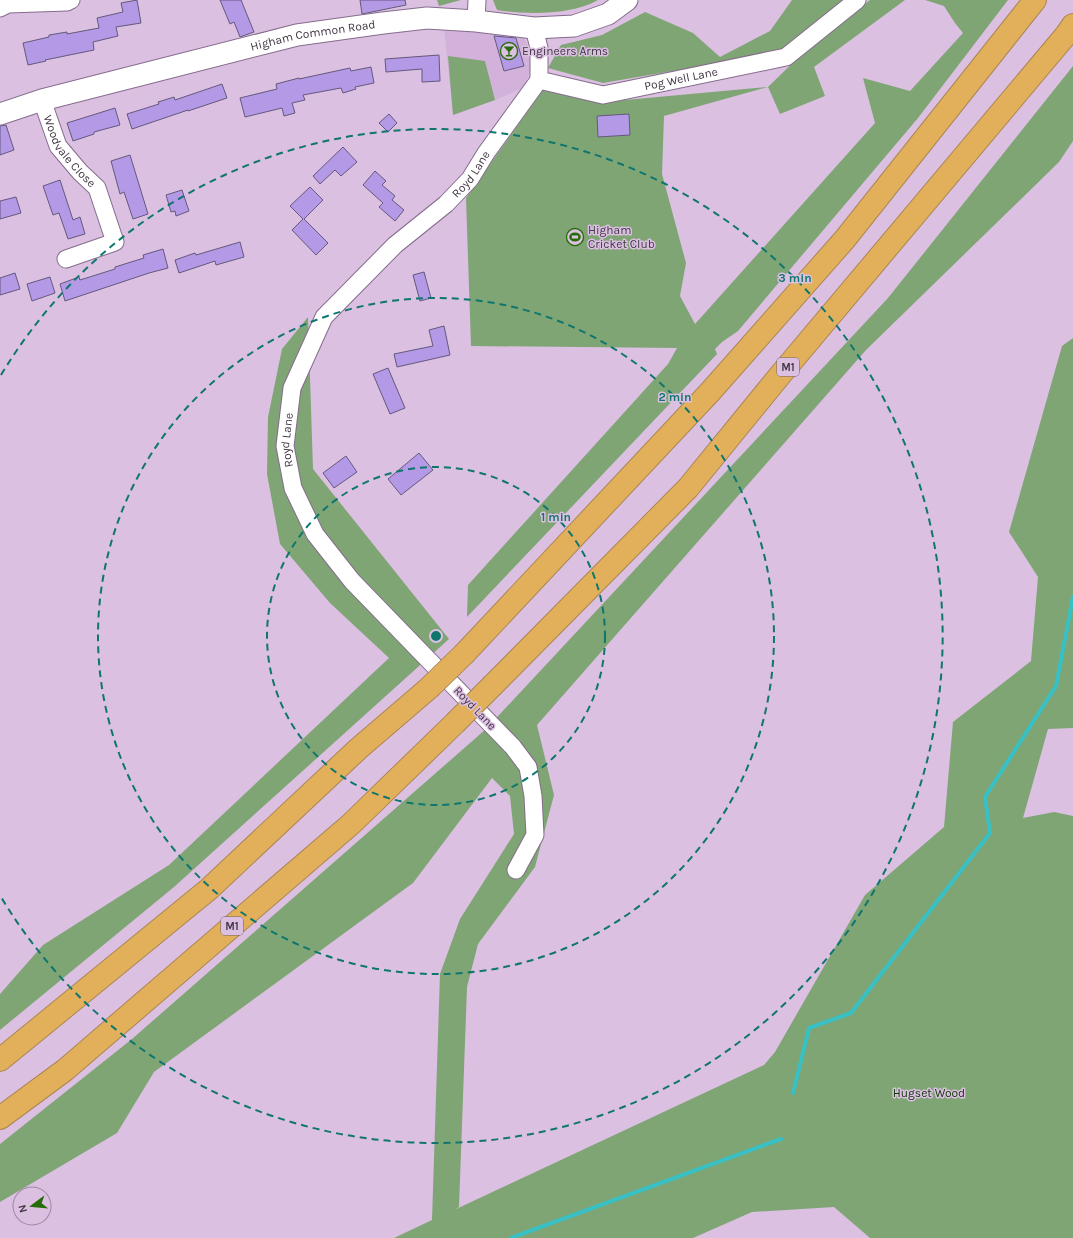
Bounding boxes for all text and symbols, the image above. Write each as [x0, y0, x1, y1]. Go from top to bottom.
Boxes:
street label: Higham Common Road [249, 17, 376, 54]
bar icon: Engineers Arms [499, 41, 519, 61]
place label: Engineers Arms [522, 44, 608, 58]
street label: Pog Well Lane [643, 64, 719, 93]
street label: Woodvale Close [41, 113, 99, 190]
street label: Royd Lane [449, 148, 493, 201]
place label: Higham Cricket Club [588, 223, 655, 251]
sports icon: Higham Cricket Club [565, 227, 585, 247]
text: 3 min [778, 271, 812, 285]
road number: M1 [777, 358, 799, 376]
text: 2 min [658, 390, 692, 404]
street label: Royd Lane [278, 412, 296, 469]
text: 1 min [541, 510, 571, 524]
centre of rings [429, 629, 443, 643]
street label: Royd Lane [451, 683, 499, 733]
road number: M1 [221, 917, 243, 935]
park label: Hugset Wood [893, 1086, 965, 1100]
north arrow [12, 1186, 52, 1226]
text: N [16, 1203, 30, 1214]

